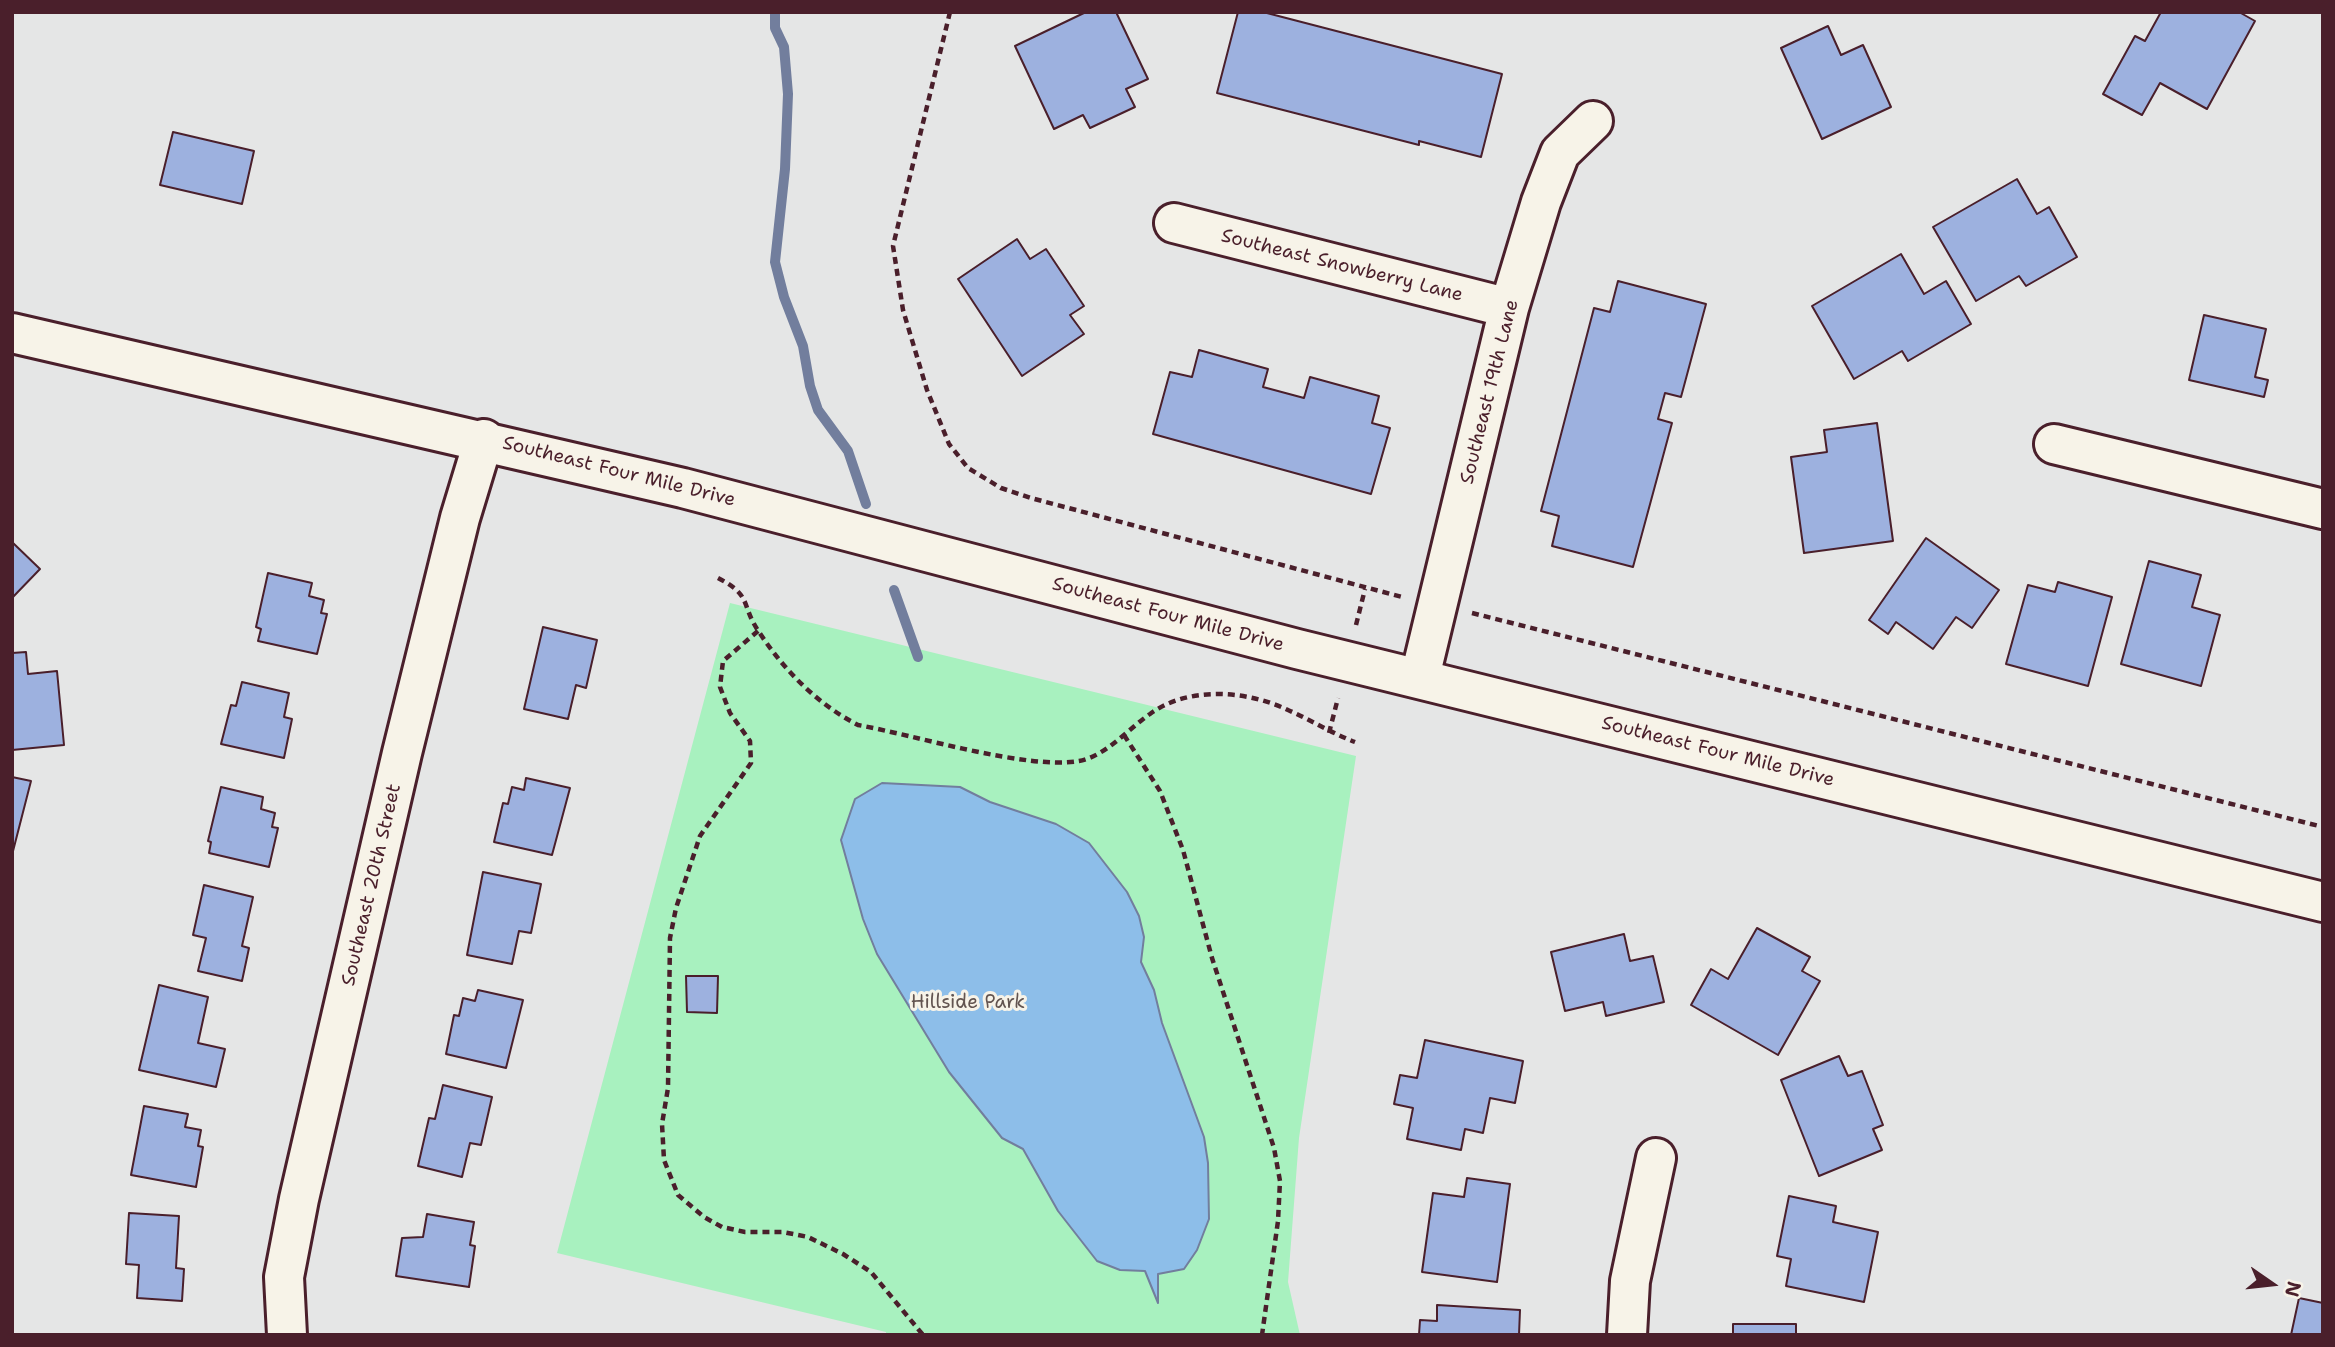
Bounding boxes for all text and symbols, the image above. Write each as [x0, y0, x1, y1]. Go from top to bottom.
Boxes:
street label: Southeast Snowberry Lane [1219, 225, 1465, 307]
street label: Southeast 19th Lane [1456, 297, 1524, 487]
street label: Southeast Four Mile Drive [500, 432, 738, 512]
street label: Southeast Four Mile Drive [1050, 573, 1286, 657]
street label: Southeast Four Mile Drive [1599, 712, 1837, 792]
street label: Southeast 20th Street [338, 782, 406, 988]
park label: Hillside Park [911, 992, 1025, 1014]
north arrow [2237, 1249, 2307, 1319]
text: N [2279, 1279, 2307, 1300]

